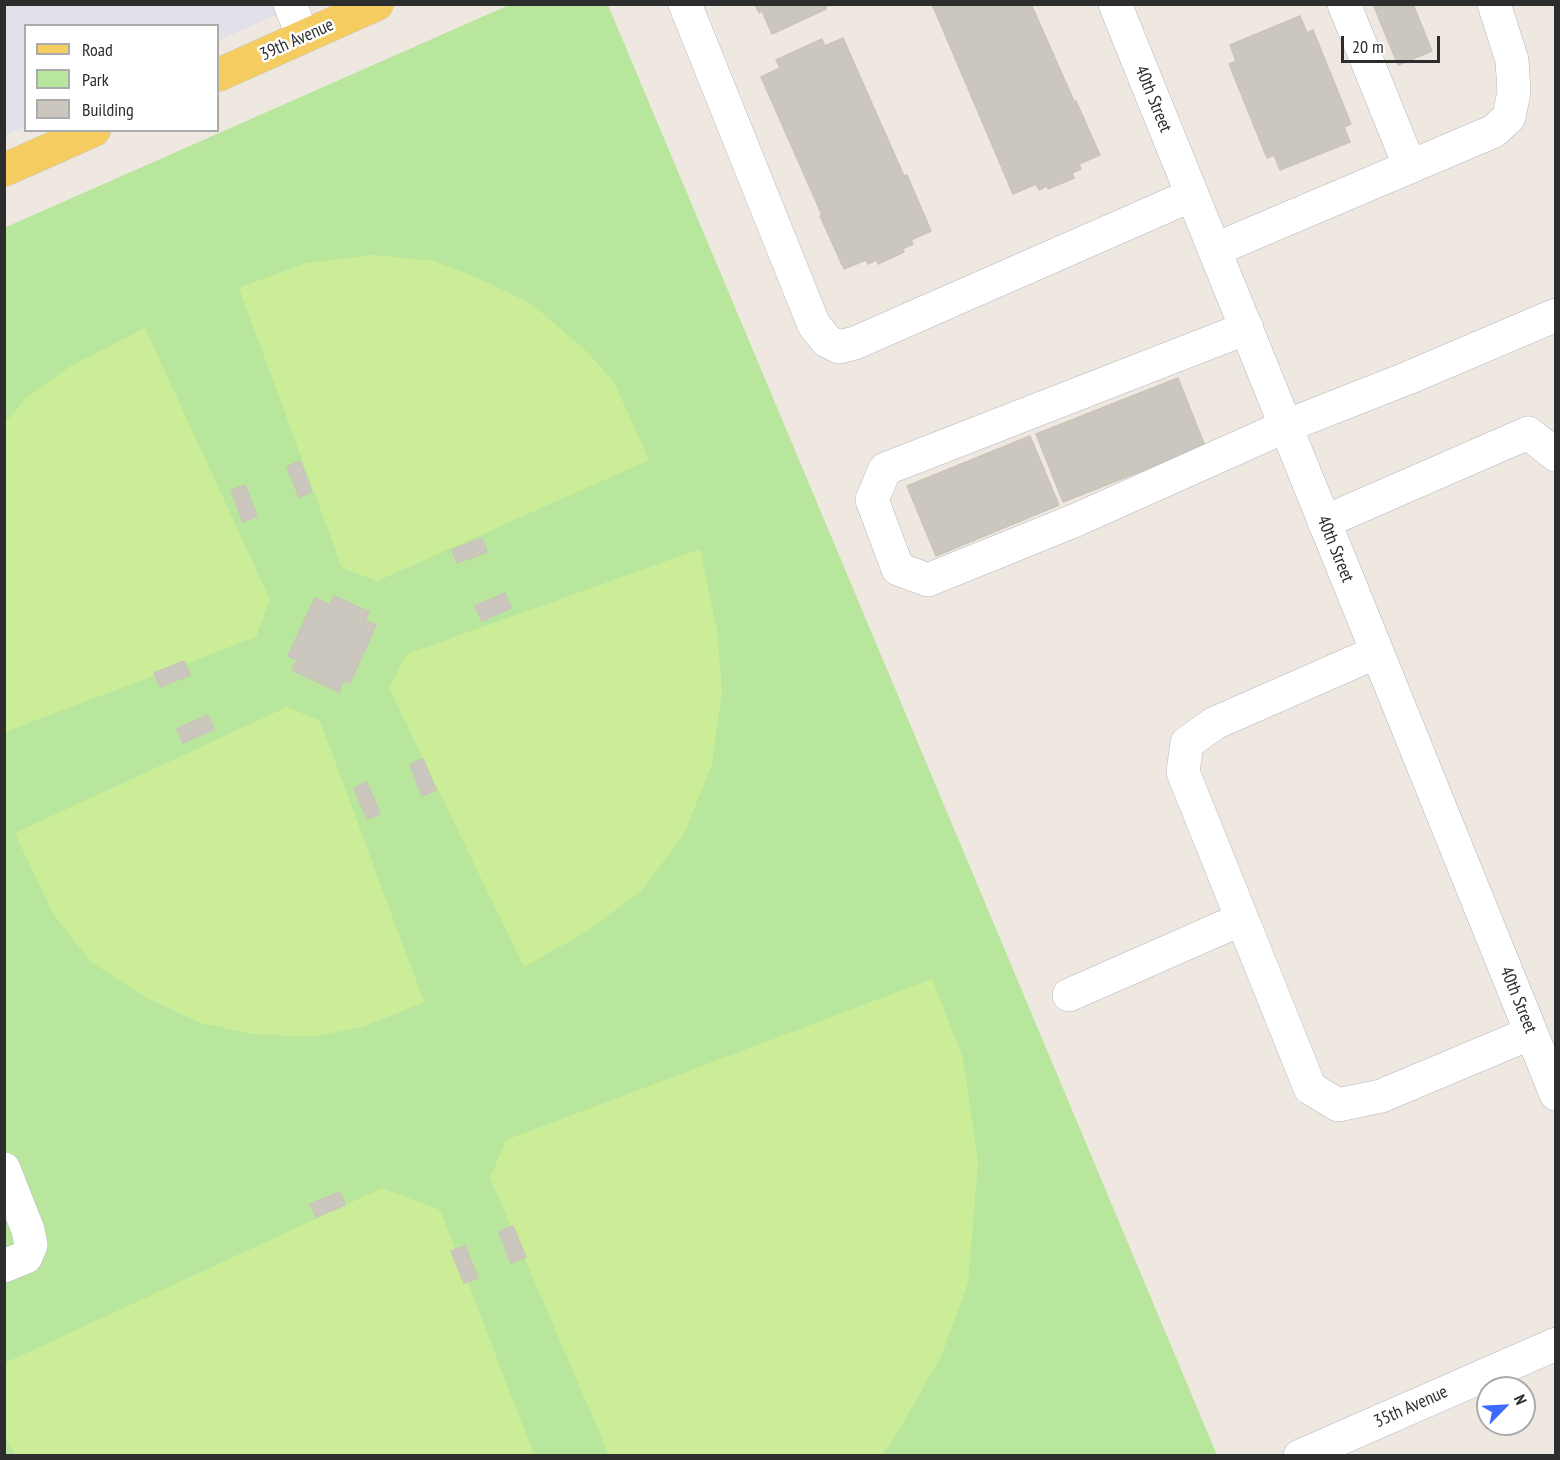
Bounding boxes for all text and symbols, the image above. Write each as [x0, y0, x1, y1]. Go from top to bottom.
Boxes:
street label: 39th Avenue [257, 14, 337, 66]
legend [24, 24, 219, 132]
scale bar [1344, 24, 1443, 62]
text: 20 m [1352, 35, 1384, 58]
text: Road [82, 38, 113, 61]
street label: 40th Street [1130, 62, 1176, 136]
text: Park [82, 68, 109, 91]
text: Building [82, 98, 134, 121]
street label: 40th Street [1312, 512, 1358, 586]
street label: 40th Street [1495, 963, 1541, 1037]
north arrow [1476, 1376, 1536, 1436]
street label: 35th Avenue [1371, 1381, 1451, 1433]
text: N [1510, 1391, 1532, 1407]

